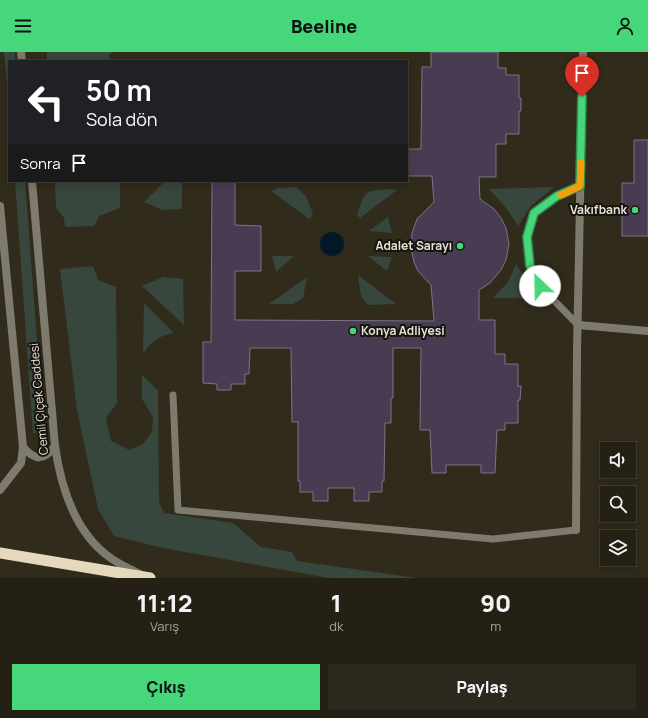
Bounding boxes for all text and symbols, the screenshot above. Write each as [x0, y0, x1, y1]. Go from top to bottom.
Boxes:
text: Beeline [291, 14, 357, 38]
icon: menu [12, 15, 34, 37]
icon: person [614, 15, 636, 37]
pin [565, 56, 599, 97]
icon: arrive [571, 62, 593, 84]
text: 50 m [86, 71, 152, 109]
icon: left [20, 76, 72, 128]
text: Sola dön [86, 107, 158, 131]
icon: arrive [68, 152, 90, 174]
text: Sonra [20, 153, 60, 174]
place label: Vakıfbank [570, 201, 628, 218]
marker: Vakıfbank [630, 205, 640, 215]
place label: Adalet Sarayı [375, 237, 452, 254]
marker: Adalet Sarayı [455, 241, 465, 251]
position arrow [519, 265, 561, 307]
place label: Konya Adliyesi [361, 322, 445, 339]
marker: Konya Adliyesi [348, 326, 358, 336]
street label: Cemil Çiçek Caddesi [25, 342, 52, 456]
map controls [600, 442, 636, 566]
button: sound [600, 442, 636, 478]
button: search [600, 486, 636, 522]
button: layers [600, 530, 636, 566]
text: 11:12 [137, 586, 193, 619]
text: 1 [331, 586, 342, 619]
text: 90 [480, 586, 511, 619]
text: Varış [150, 617, 179, 635]
text: dk [329, 617, 343, 635]
text: m [490, 617, 501, 635]
button: Çıkış [12, 664, 320, 710]
button: Paylaş [328, 664, 636, 710]

